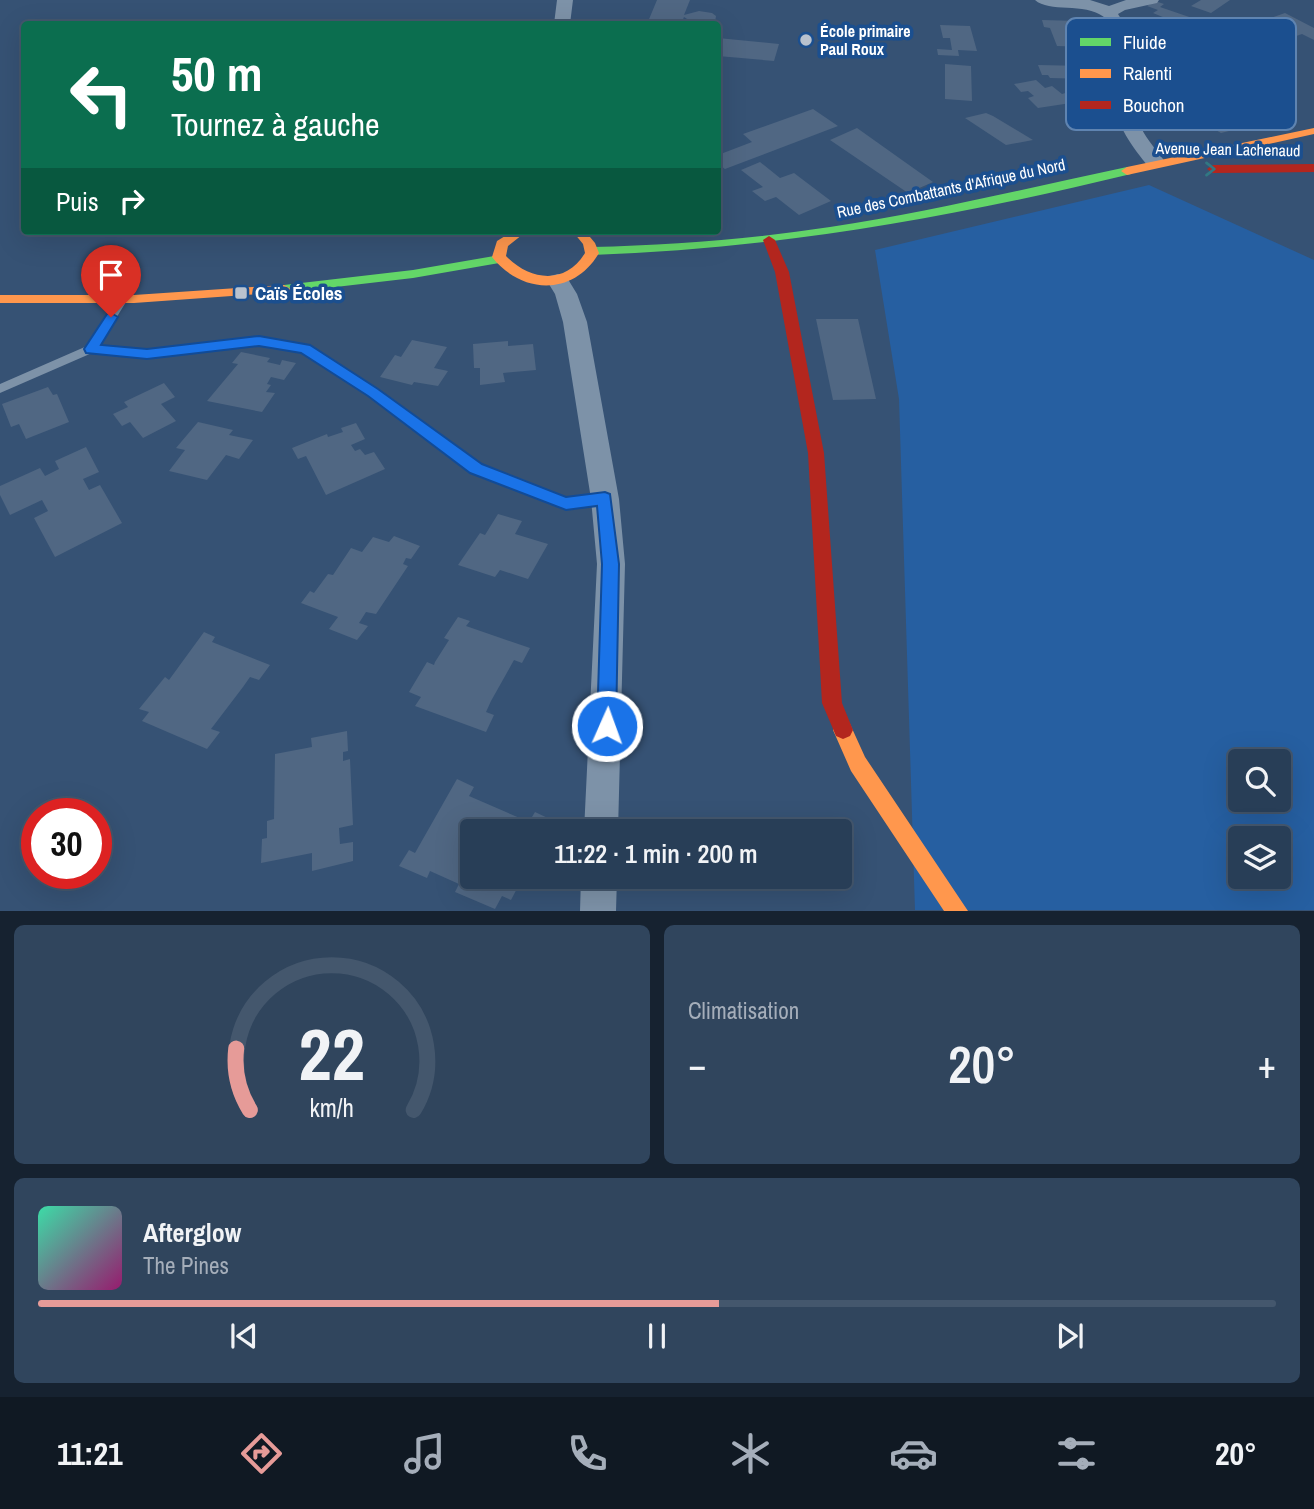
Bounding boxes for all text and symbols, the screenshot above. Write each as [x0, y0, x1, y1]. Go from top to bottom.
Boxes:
legend [1066, 18, 1296, 130]
place label: École primaire Paul Roux [820, 20, 910, 60]
text: Fluide [1123, 29, 1166, 55]
marker: École primaire Paul Roux [798, 32, 814, 48]
text: 50 m [171, 40, 263, 106]
icon: left [56, 49, 147, 140]
text: Ralenti [1123, 60, 1172, 86]
text: Bouchon [1123, 92, 1185, 118]
text: Tournez à gauche [171, 103, 380, 146]
street label: Avenue Jean Lachenaud [1154, 137, 1301, 161]
street label: Rue des Combattants d'Afrique du Nord [835, 153, 1067, 223]
one-way arrow [1205, 161, 1216, 176]
icon: right [113, 182, 151, 220]
text: Puis [56, 184, 99, 219]
pin [81, 245, 141, 317]
icon: arrive [92, 256, 130, 294]
place label: Caïs Écoles [255, 280, 342, 306]
marker: Caïs Écoles [233, 285, 249, 301]
position arrow [570, 689, 644, 763]
map controls [1228, 749, 1291, 889]
button: search [1228, 749, 1291, 812]
speed limit sign: 30 [21, 798, 112, 889]
button: layers [1228, 826, 1291, 889]
text: 11:22 · 1 min · 200 m [554, 836, 758, 871]
text: Climatisation [688, 995, 799, 1026]
text: 22 [299, 1006, 365, 1104]
text: 20° [948, 1029, 1016, 1099]
text: − [688, 1039, 706, 1090]
text: + [1258, 1039, 1276, 1090]
text: km/h [310, 1091, 354, 1125]
text: Afterglow [143, 1215, 241, 1250]
text: The Pines [143, 1250, 229, 1281]
icon: previous [225, 1317, 263, 1355]
icon: pause [638, 1317, 676, 1355]
icon: next [1051, 1317, 1089, 1355]
icon: directions [237, 1429, 286, 1478]
icon: music [400, 1429, 449, 1478]
icon: phone [563, 1429, 612, 1478]
icon: climate [726, 1429, 775, 1478]
icon: car [889, 1429, 938, 1478]
icon: filters [1052, 1429, 1101, 1478]
text: 11:21 [57, 1432, 123, 1475]
text: 20° [1215, 1432, 1257, 1475]

